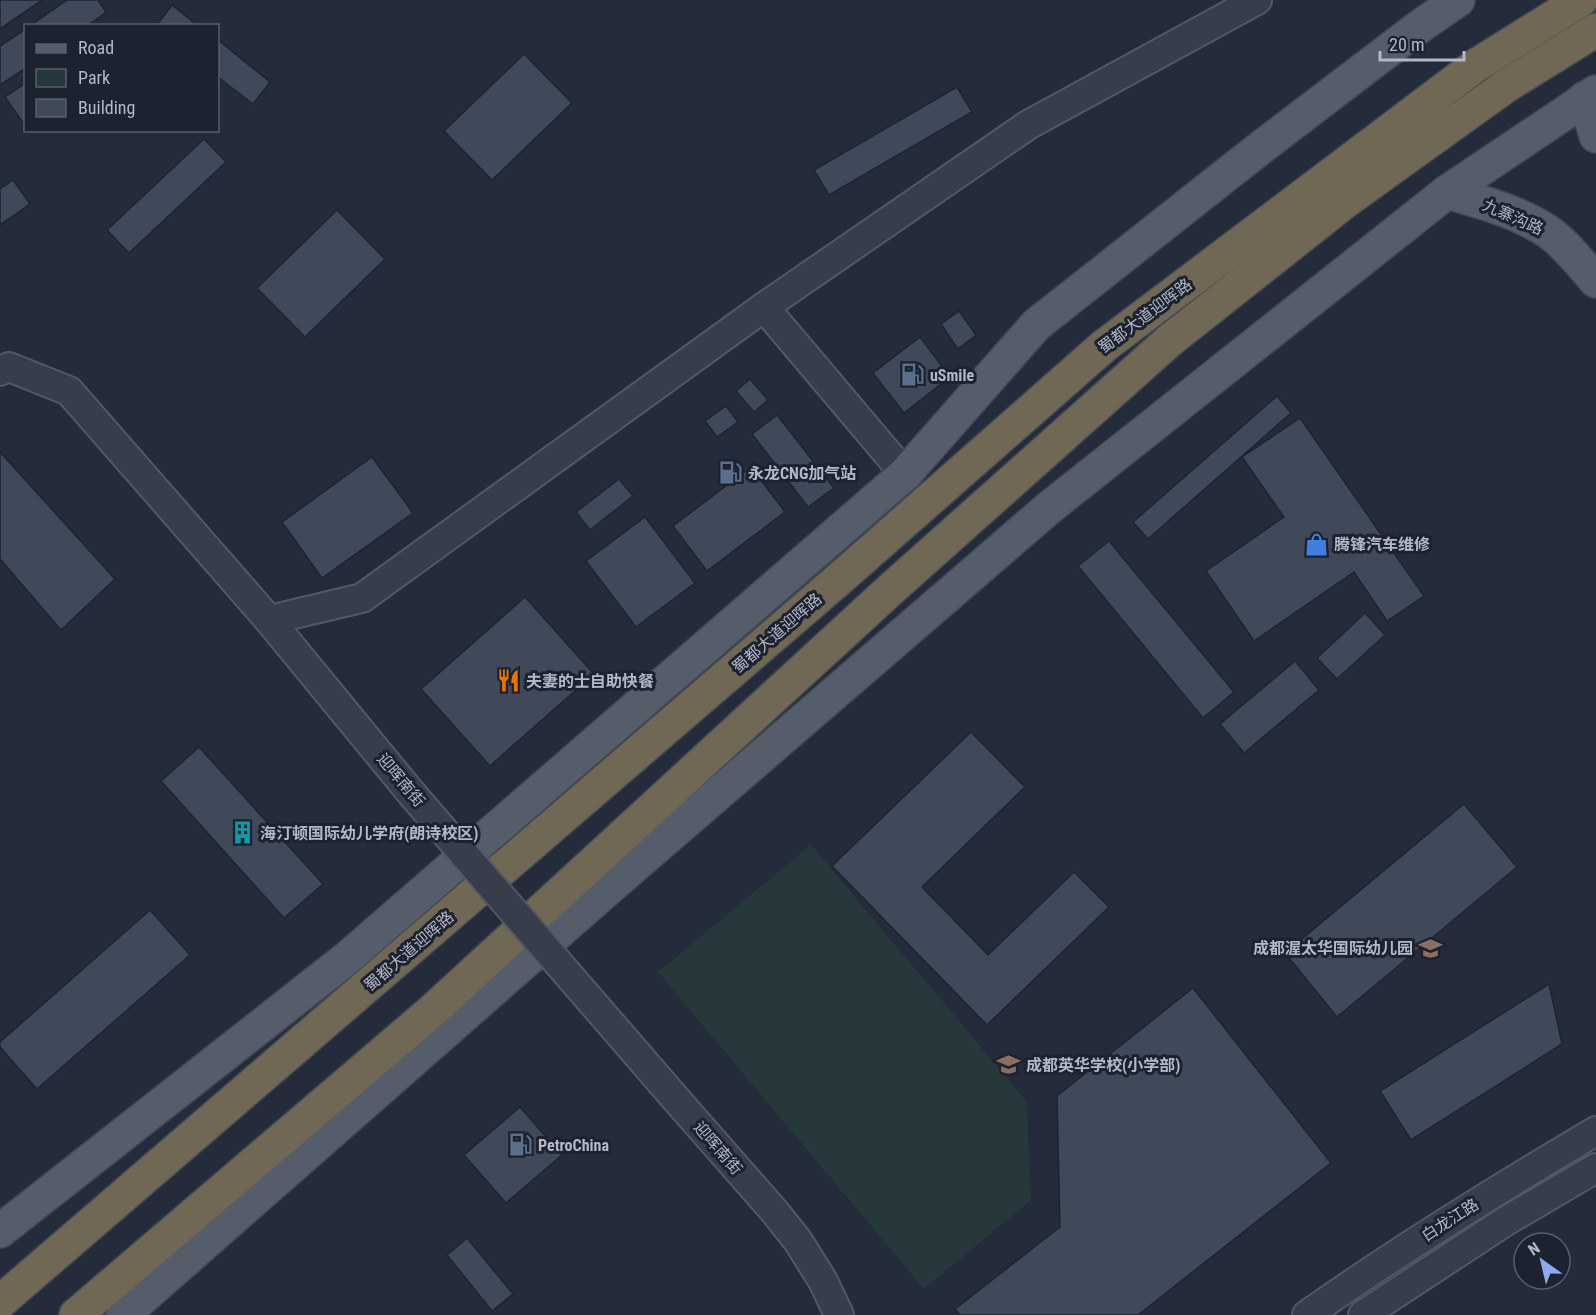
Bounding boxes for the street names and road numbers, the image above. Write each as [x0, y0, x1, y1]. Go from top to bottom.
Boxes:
street label: 九寨沟路 [1480, 195, 1546, 239]
street label: 蜀都大道迎晖路 [1095, 275, 1195, 357]
street label: 蜀都大道迎晖路 [728, 589, 826, 677]
street label: 迎晖南街 [373, 749, 429, 811]
street label: 蜀都大道迎晖路 [360, 907, 458, 995]
street label: 迎晖南街 [690, 1118, 746, 1178]
street label: 白龙江路 [1418, 1195, 1482, 1245]

